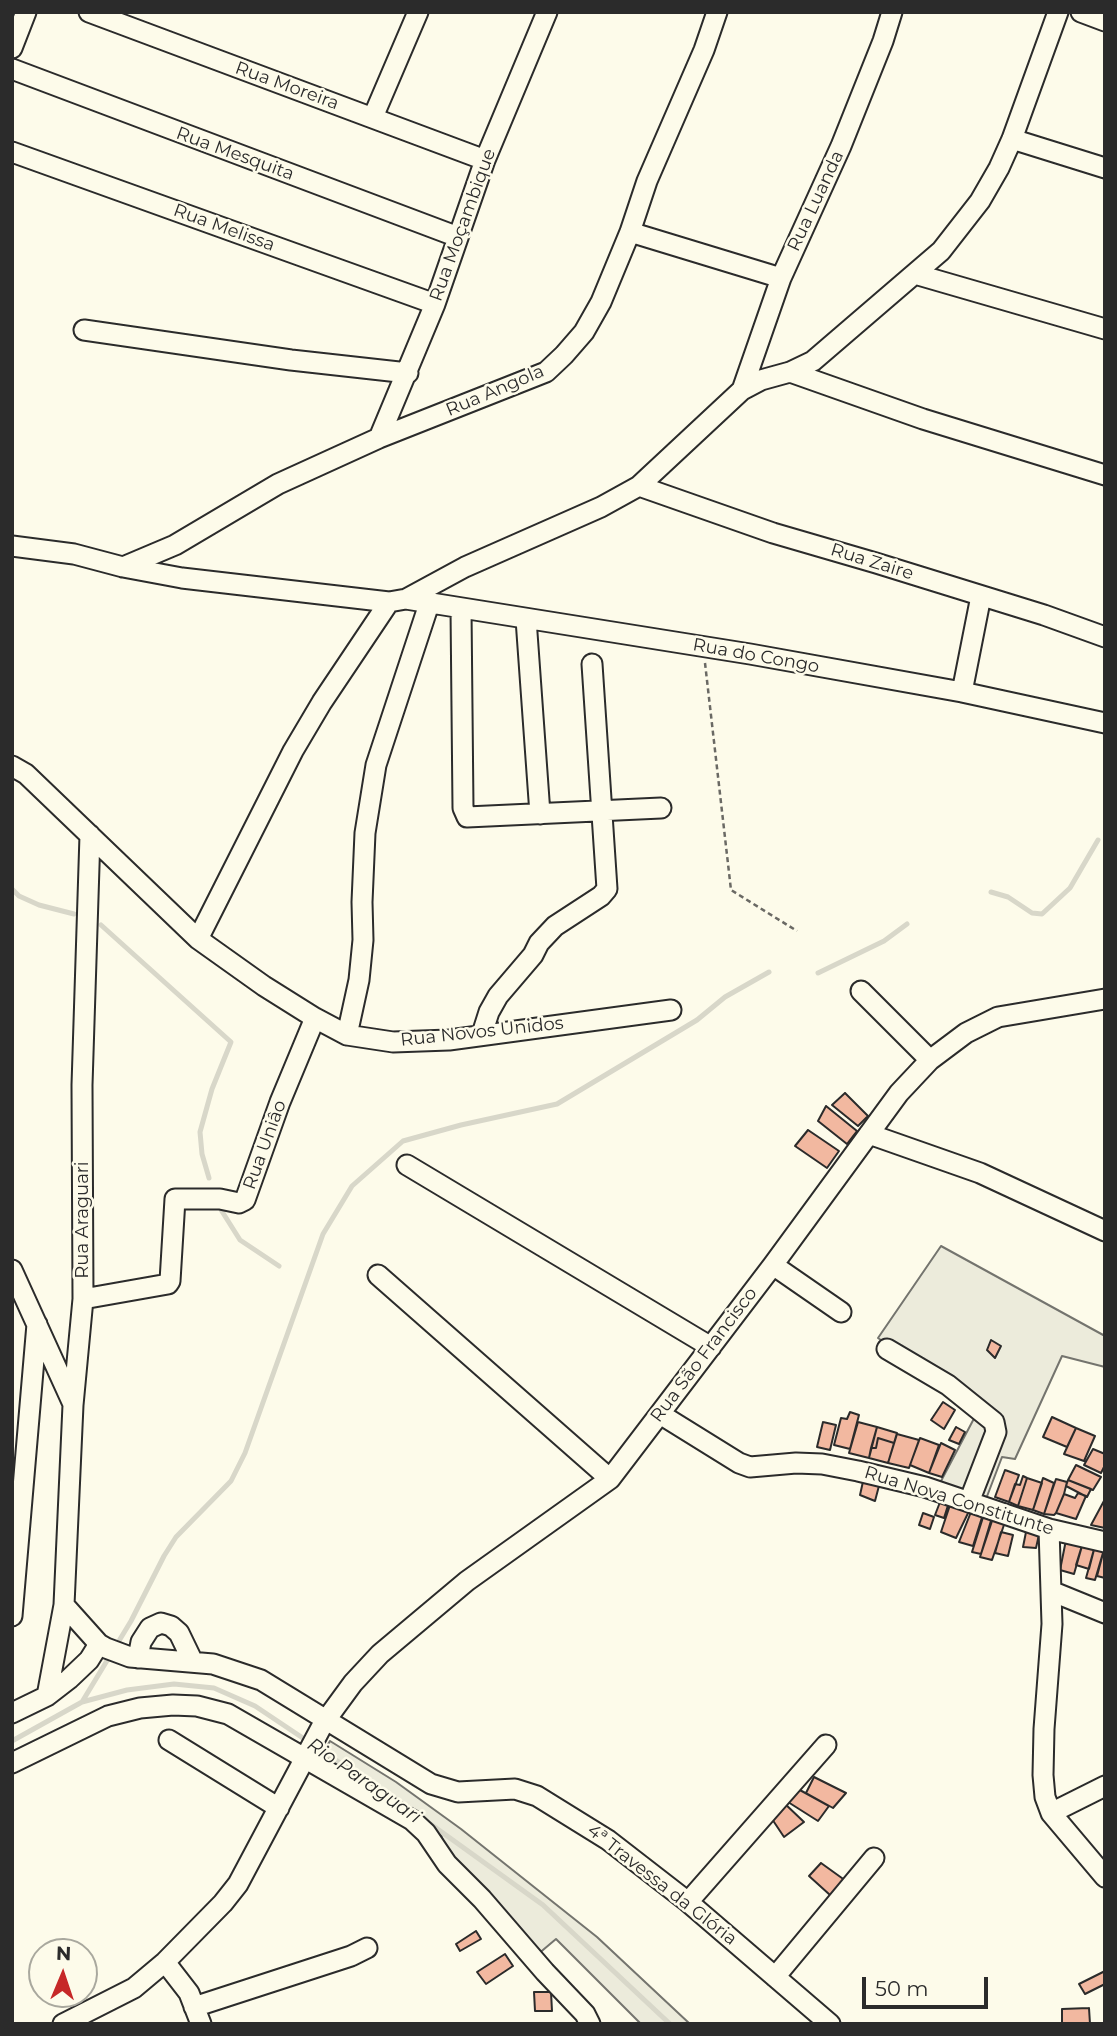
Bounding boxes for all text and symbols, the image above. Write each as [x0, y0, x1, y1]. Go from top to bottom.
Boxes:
street label: Rua Moreira [232, 57, 342, 115]
street label: Rua Mesquita [173, 123, 297, 185]
street label: Rua Moçambique [425, 146, 501, 304]
street label: Rua Luanda [783, 147, 849, 255]
street label: Rua Melissa [170, 200, 278, 256]
street label: Rua Angola [443, 361, 547, 421]
street label: Rua Zaire [828, 539, 916, 585]
street label: Rua do Congo [691, 634, 821, 678]
street label: Rua Novos Unidos [399, 1013, 565, 1051]
street label: Rua Uniâo [239, 1097, 291, 1193]
street label: Rua Araguari [72, 1161, 94, 1279]
street label: Rua São Francisco [646, 1283, 762, 1427]
street label: Rua Nova Constitunte [862, 1462, 1056, 1540]
water label: Rio Paraguari [303, 1733, 425, 1829]
street label: 4ª Travessa da Glória [583, 1820, 741, 1950]
north arrow [28, 1938, 98, 2008]
text: N [56, 1942, 72, 1965]
scale bar [865, 1962, 991, 2006]
text: 50 m [875, 1976, 929, 2001]

